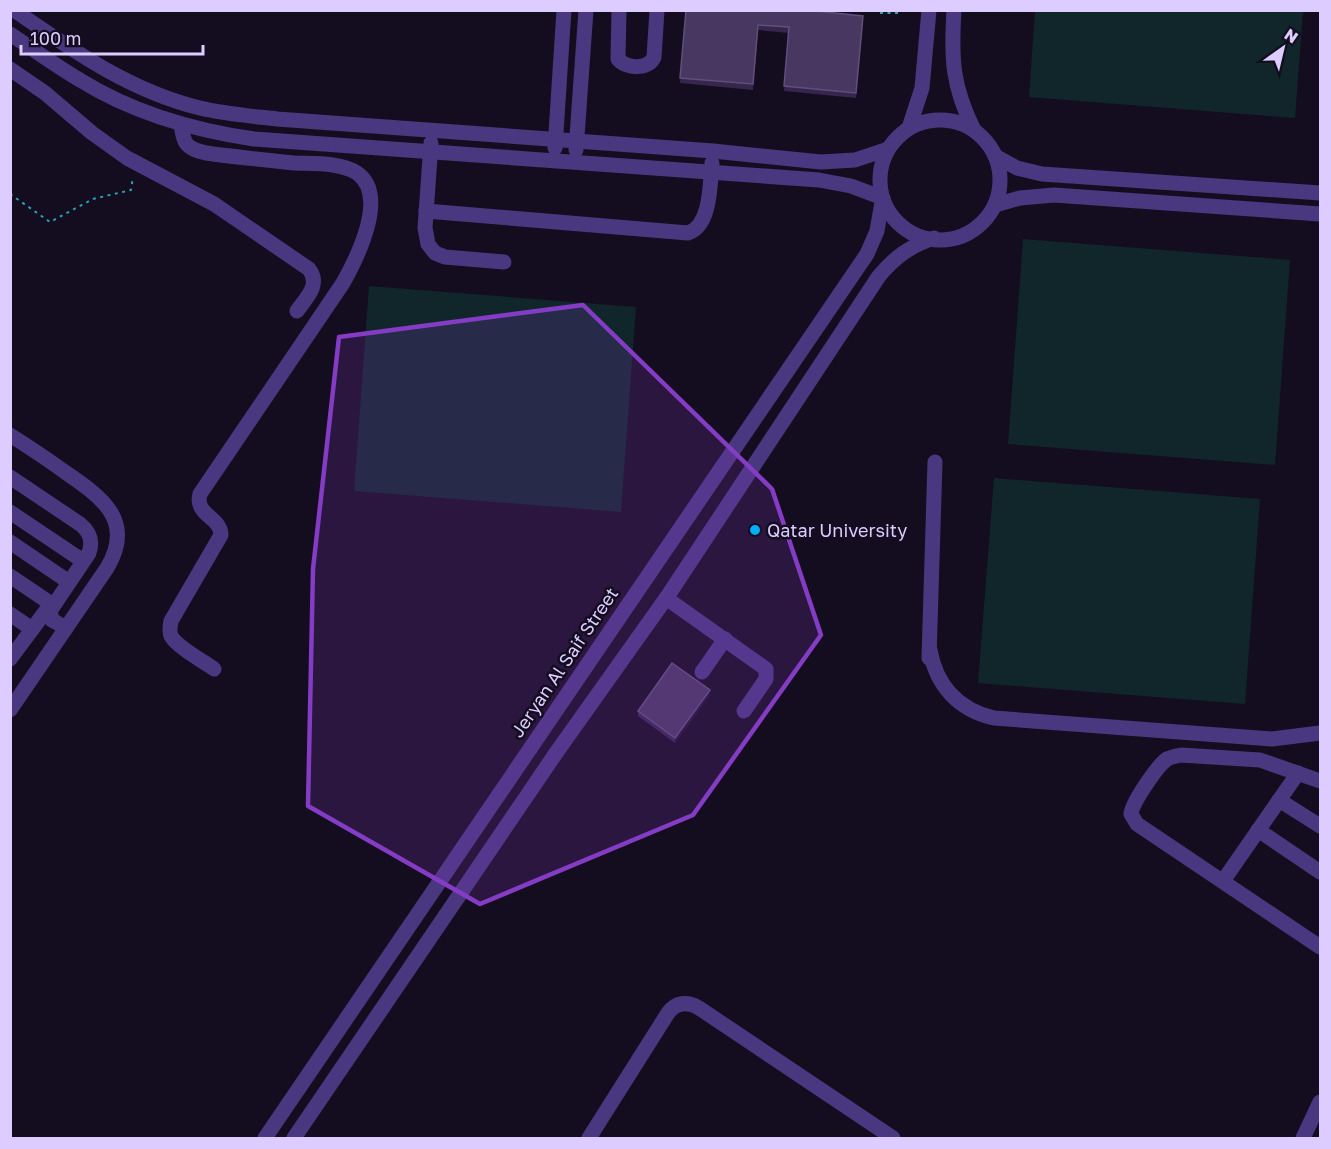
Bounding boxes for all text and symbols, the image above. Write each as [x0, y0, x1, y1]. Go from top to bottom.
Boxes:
scale bar [21, 18, 202, 56]
north arrow [1253, 18, 1313, 78]
text: N [1281, 24, 1302, 47]
text: 100 m [30, 27, 81, 49]
place label: Qatar University [767, 519, 907, 541]
marker: Qatar University [748, 523, 762, 537]
street label: Jeryan Al Saif Street [506, 583, 622, 741]

